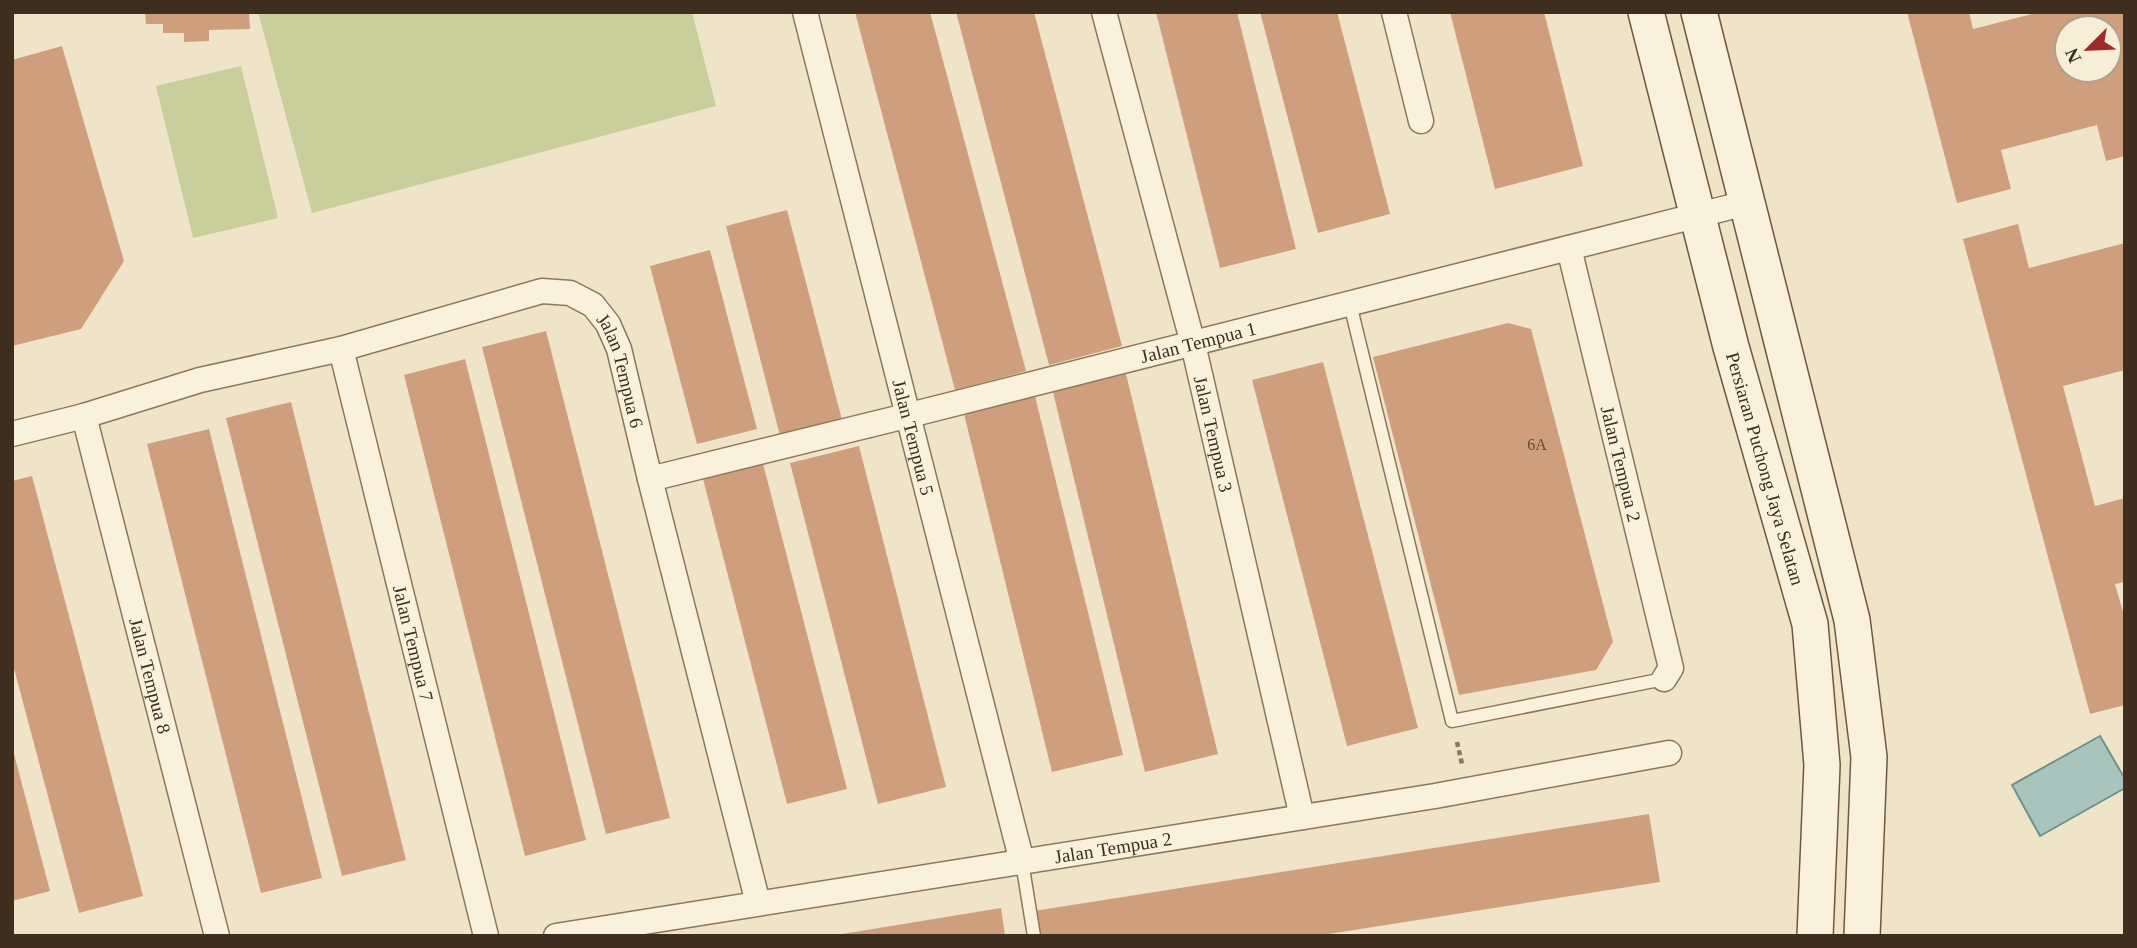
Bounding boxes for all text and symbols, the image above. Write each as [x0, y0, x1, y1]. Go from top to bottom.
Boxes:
north arrow [2053, 14, 2123, 84]
text: N [2060, 45, 2085, 66]
street label: Jalan Tempua 6 [593, 309, 648, 430]
street label: Jalan Tempua 1 [1138, 317, 1258, 367]
street label: Persiaran Puchong Jaya Selatan [1722, 350, 1809, 588]
street label: Jalan Tempua 3 [1190, 374, 1237, 494]
street label: Jalan Tempua 5 [889, 377, 938, 497]
street label: Jalan Tempua 2 [1597, 404, 1646, 524]
house number: 6A [1527, 436, 1547, 453]
street label: Jalan Tempua 7 [389, 583, 438, 703]
street label: Jalan Tempua 8 [126, 616, 175, 736]
street label: Jalan Tempua 2 [1053, 828, 1173, 867]

